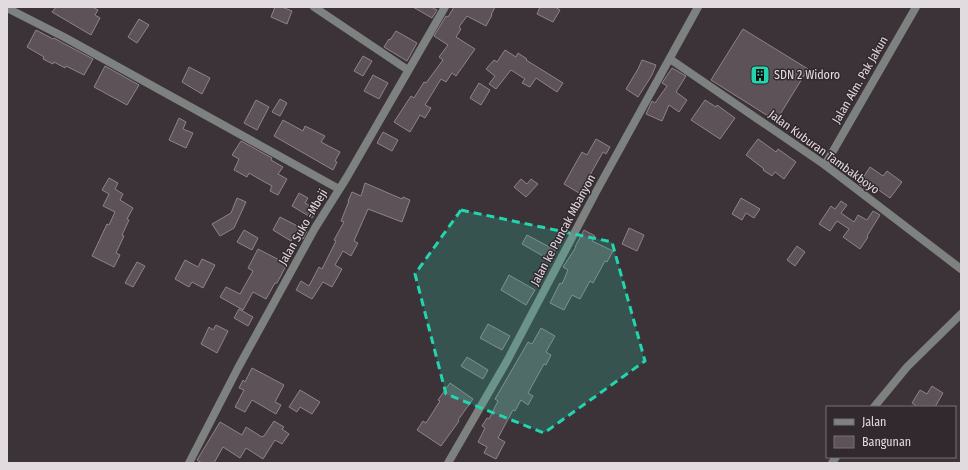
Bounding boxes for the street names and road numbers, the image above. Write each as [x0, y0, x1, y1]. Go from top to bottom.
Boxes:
street label: Jalan Alm. Pak Jakun [829, 34, 891, 126]
street label: Jalan Kuburan Tambakboyo [766, 107, 882, 197]
street label: Jalan ke Puncak Mbanyon [528, 172, 598, 288]
street label: Jalan Suko -Mbeji [276, 187, 330, 267]

